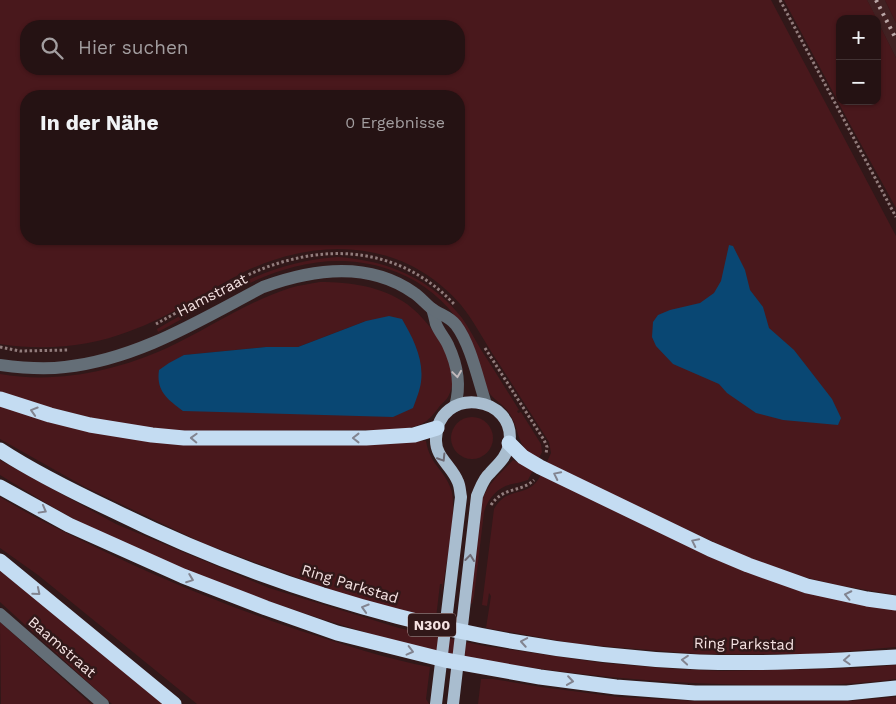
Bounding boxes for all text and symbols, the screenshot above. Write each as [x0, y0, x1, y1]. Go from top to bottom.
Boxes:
map controls [836, 15, 881, 105]
button: + [836, 15, 881, 60]
search box [20, 20, 465, 75]
icon: search [38, 34, 66, 62]
text: Hier suchen [78, 36, 189, 59]
button: − [836, 60, 881, 105]
text: In der Nähe [40, 110, 159, 135]
text: 0 Ergebnisse [345, 113, 445, 132]
street label: Hamstraat [174, 269, 251, 320]
one-way arrow [451, 371, 462, 379]
one-way arrow [31, 406, 39, 416]
one-way arrow [190, 433, 198, 443]
one-way arrow [352, 433, 360, 443]
one-way arrow [436, 453, 446, 462]
one-way arrow [553, 471, 562, 481]
one-way arrow [37, 504, 46, 514]
one-way arrow [691, 538, 700, 548]
one-way arrow [464, 554, 475, 562]
street label: Ring Parkstad [299, 561, 401, 607]
one-way arrow [185, 572, 194, 583]
one-way arrow [32, 586, 41, 595]
one-way arrow [843, 590, 852, 601]
one-way arrow [361, 604, 369, 614]
street label: Baamstraat [24, 613, 100, 682]
road number: N300 [408, 614, 456, 636]
street label: Ring Parkstad [694, 634, 794, 654]
one-way arrow [519, 638, 528, 648]
one-way arrow [406, 645, 415, 656]
one-way arrow [681, 655, 689, 666]
one-way arrow [843, 655, 851, 666]
one-way arrow [566, 675, 574, 686]

